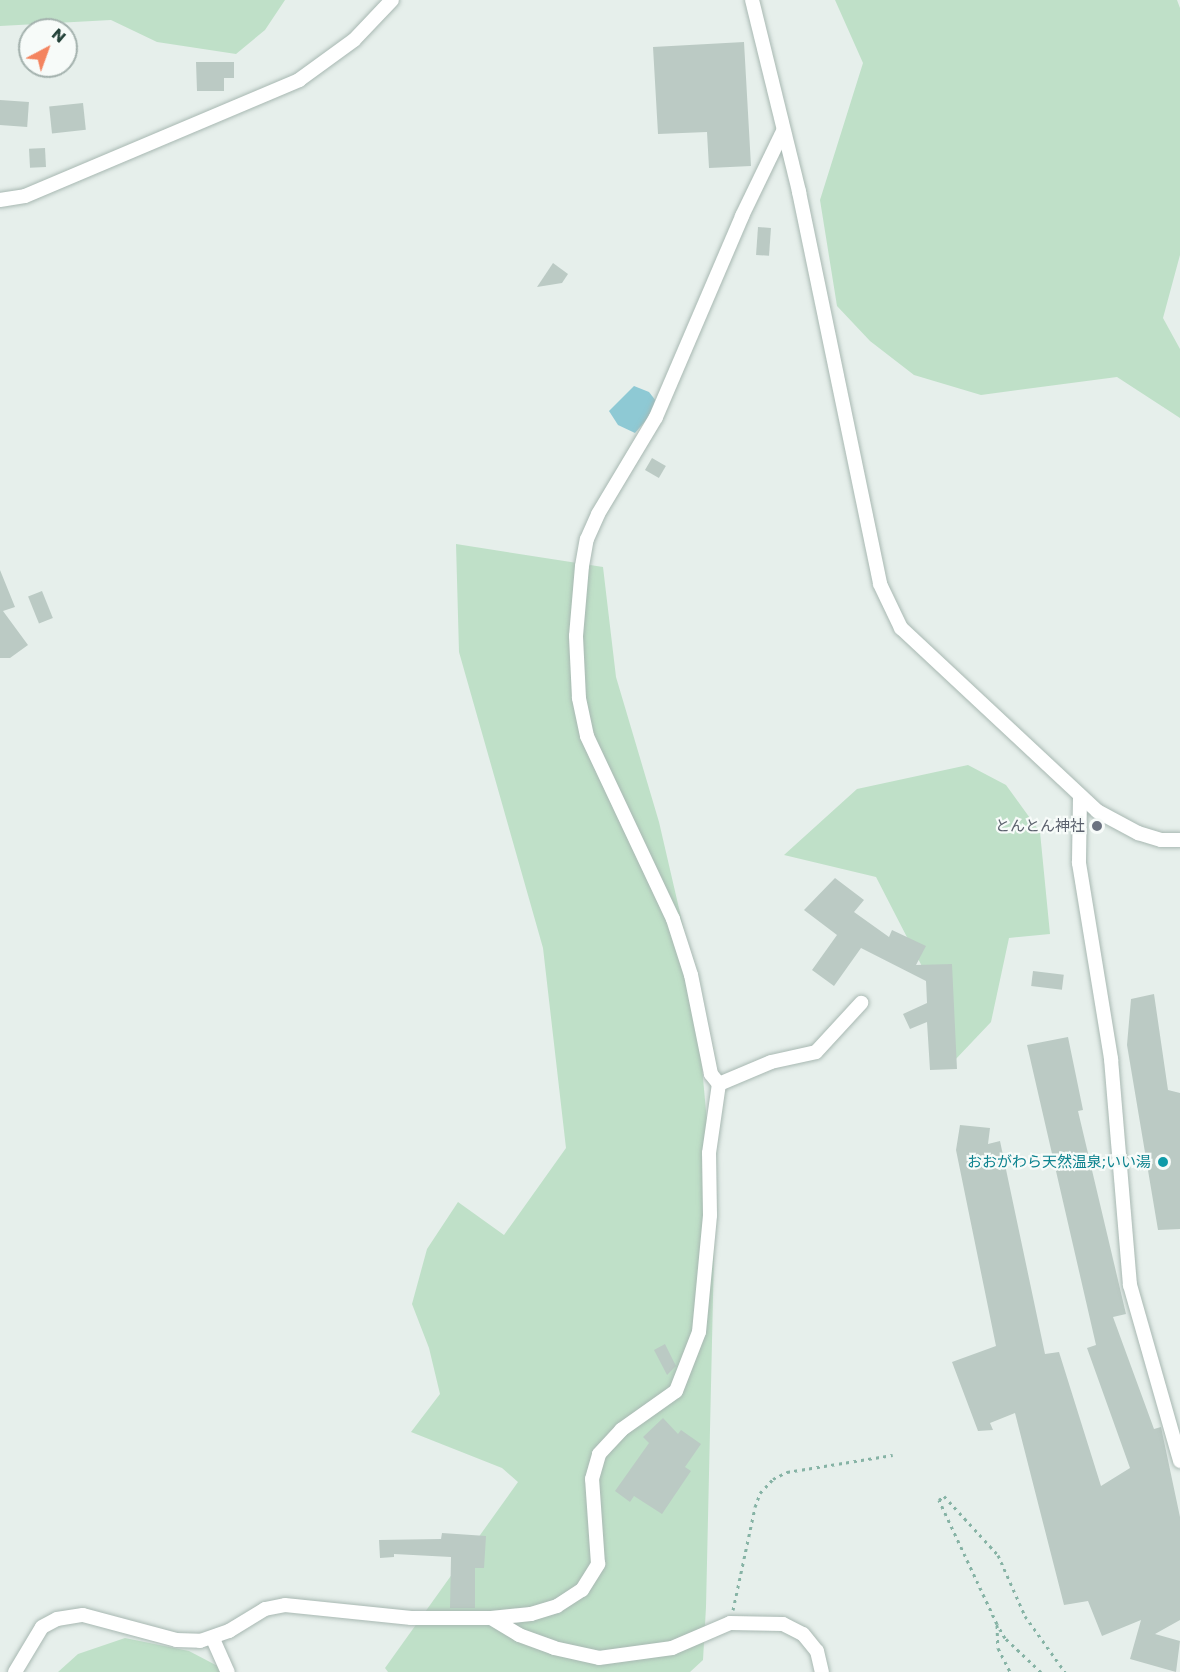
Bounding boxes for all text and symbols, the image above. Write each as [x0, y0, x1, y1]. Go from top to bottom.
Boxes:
north arrow [18, 18, 78, 78]
text: N [47, 23, 71, 48]
place label: とんとん神社 [995, 817, 1085, 835]
marker: とんとん神社 [1090, 819, 1104, 833]
place label: おおがわら天然温泉;いい湯 [967, 1153, 1151, 1171]
marker: おおがわら天然温泉;いい湯 [1156, 1155, 1170, 1169]

